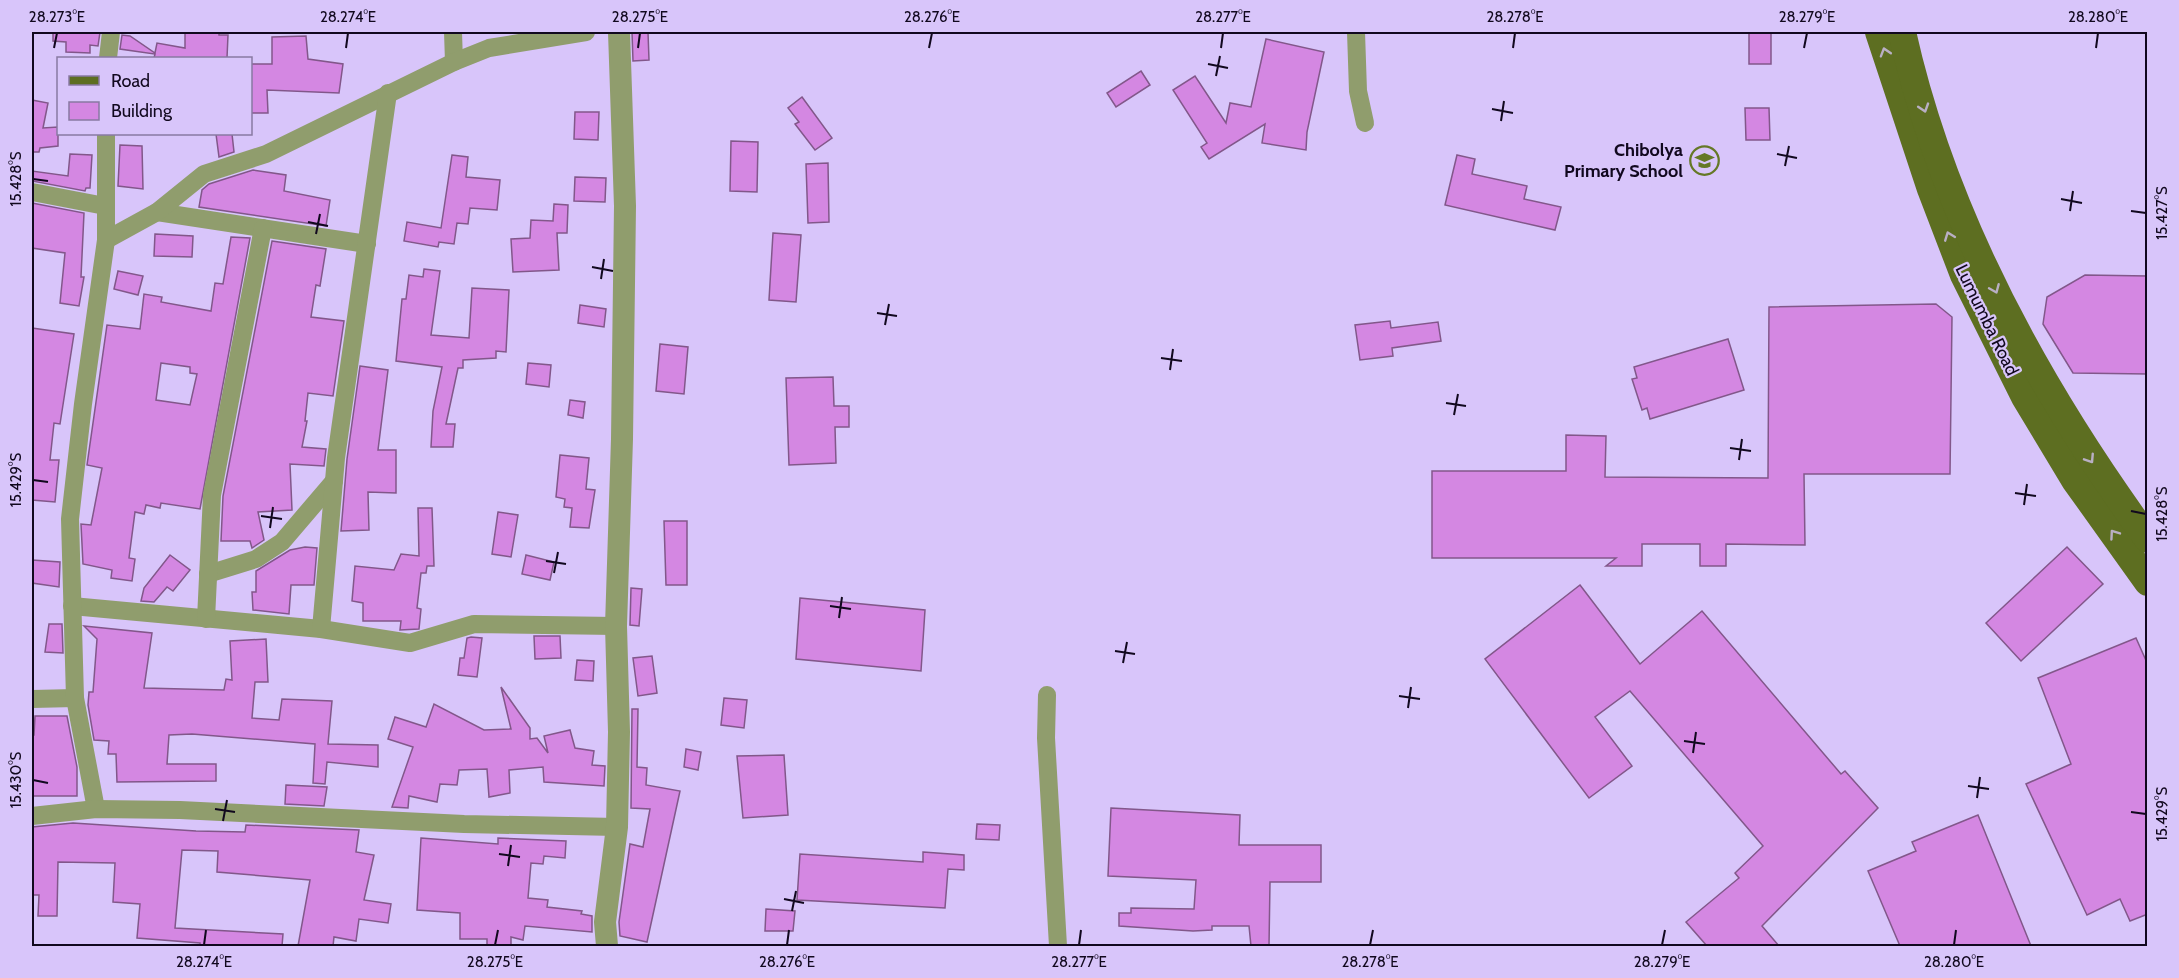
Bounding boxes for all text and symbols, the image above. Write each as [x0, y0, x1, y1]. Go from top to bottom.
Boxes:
text: 28.273°E [29, 8, 85, 26]
text: 28.274°E [320, 8, 376, 26]
text: 28.275°E [612, 8, 668, 26]
text: 28.276°E [904, 8, 960, 26]
text: 28.277°E [1195, 8, 1251, 26]
text: 28.278°E [1486, 8, 1544, 26]
text: 28.279°E [1779, 8, 1835, 26]
text: 28.280°E [2068, 8, 2128, 26]
one-way arrow [1880, 47, 1892, 58]
legend [57, 57, 252, 135]
text: Road [111, 70, 150, 92]
text: Building [111, 100, 173, 122]
one-way arrow [1917, 102, 1929, 113]
place label: Chibolya Primary School [1564, 139, 1683, 182]
school or university icon: Chibolya Primary School [1688, 144, 1720, 176]
text: 15.428°S [7, 151, 25, 206]
text: 15.427°S [2153, 186, 2171, 240]
one-way arrow [1944, 231, 1956, 242]
street label: Lumumba Road [1951, 261, 2023, 379]
one-way arrow [1988, 283, 2000, 294]
one-way arrow [2083, 452, 2094, 463]
text: 15.429°S [7, 453, 25, 507]
text: 15.428°S [2153, 486, 2171, 541]
one-way arrow [2110, 530, 2121, 541]
text: 15.430°S [7, 752, 25, 808]
text: 15.429°S [2153, 787, 2171, 841]
text: 28.274°E [176, 953, 232, 971]
text: 28.275°E [467, 953, 523, 971]
text: 28.276°E [759, 953, 815, 971]
text: 28.277°E [1051, 953, 1107, 971]
text: 28.278°E [1341, 953, 1399, 971]
text: 28.279°E [1634, 953, 1690, 971]
text: 28.280°E [1924, 953, 1984, 971]

